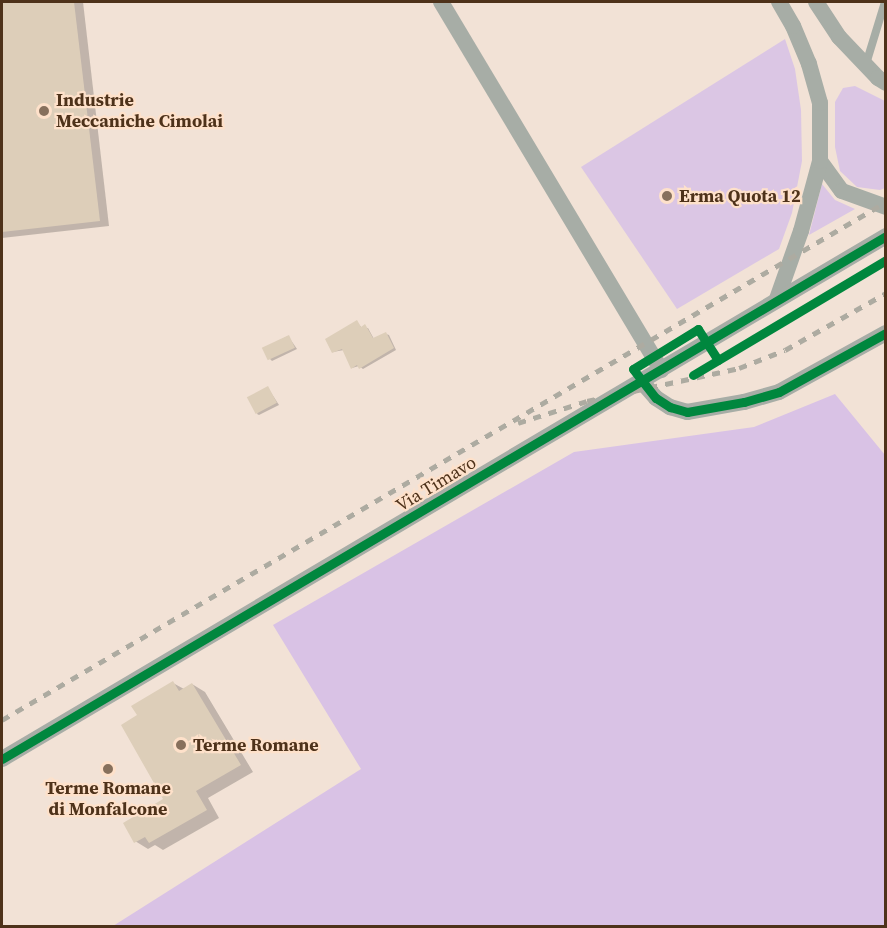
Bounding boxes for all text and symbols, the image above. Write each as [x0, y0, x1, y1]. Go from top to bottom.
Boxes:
place label: Industrie Meccaniche Cimolai [56, 90, 223, 132]
marker: Industrie Meccaniche Cimolai [37, 104, 51, 118]
place label: Erma Quota 12 [679, 185, 801, 207]
marker: Erma Quota 12 [660, 189, 674, 203]
street label: Via Timavo [392, 452, 480, 516]
place label: Terme Romane [193, 734, 319, 756]
marker: Terme Romane [174, 738, 188, 752]
marker: Terme Romane di Monfalcone [101, 762, 115, 776]
place label: Terme Romane di Monfalcone [45, 778, 171, 820]

